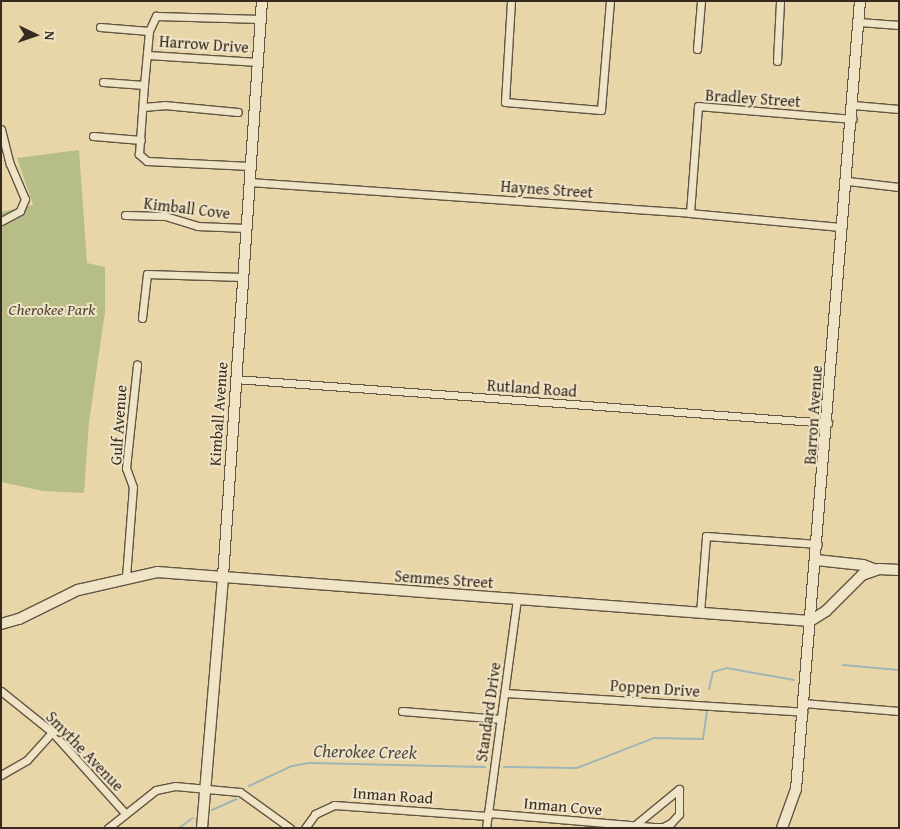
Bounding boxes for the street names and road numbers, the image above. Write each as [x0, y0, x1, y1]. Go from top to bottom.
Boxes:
street label: Harrow Drive [159, 31, 249, 57]
street label: Bradley Street [705, 85, 801, 111]
street label: Haynes Street [500, 176, 594, 202]
street label: Kimball Cove [143, 193, 231, 223]
street label: Kimball Avenue [205, 361, 231, 467]
street label: Barron Avenue [800, 365, 826, 465]
street label: Rutland Road [486, 375, 578, 401]
street label: Gulf Avenue [106, 384, 130, 466]
street label: Semmes Street [394, 566, 494, 592]
street label: Standard Drive [471, 661, 505, 763]
street label: Poppen Drive [609, 675, 701, 701]
street label: Smythe Avenue [42, 707, 128, 795]
street label: Inman Road [352, 783, 434, 807]
street label: Inman Cove [523, 793, 603, 819]

